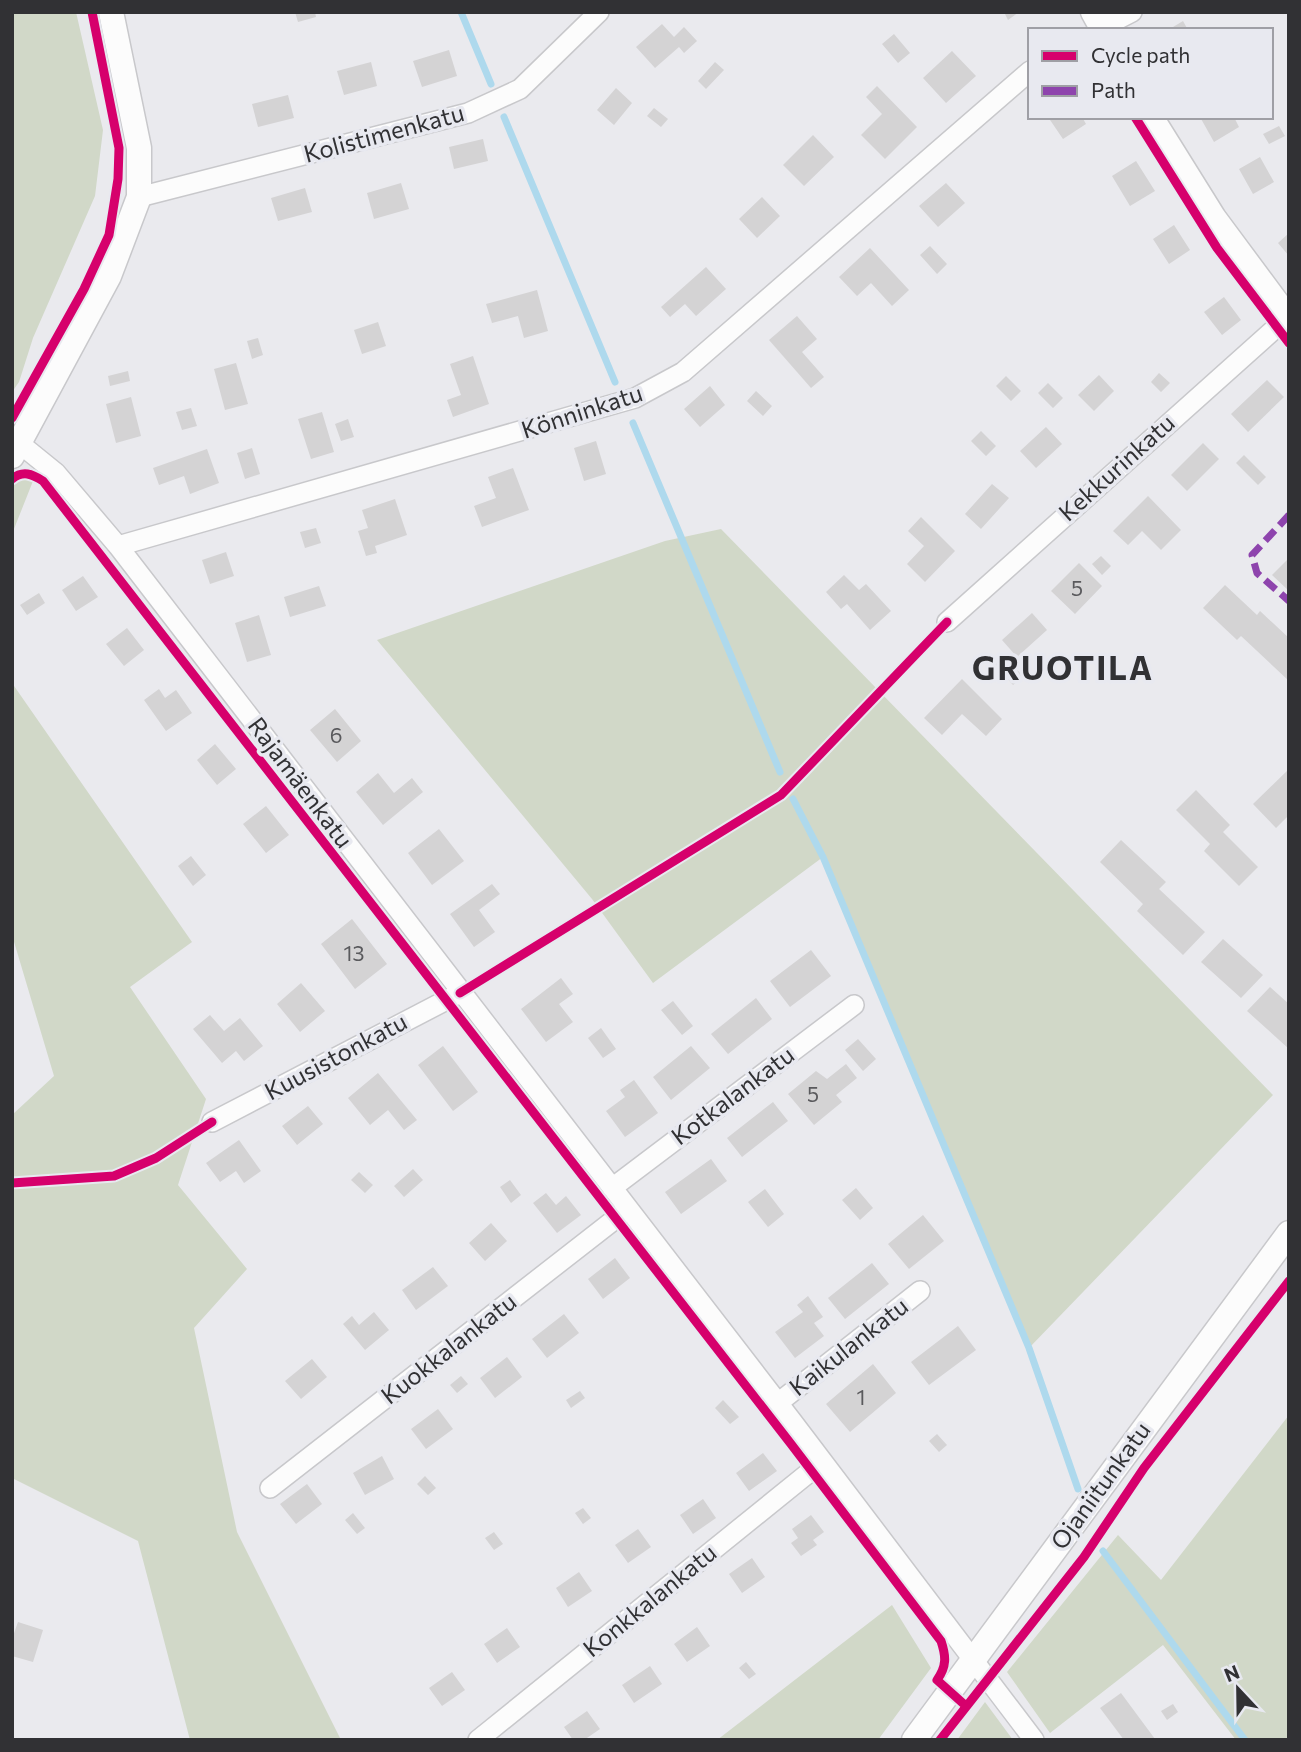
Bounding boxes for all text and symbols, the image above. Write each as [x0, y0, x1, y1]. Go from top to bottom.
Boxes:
legend [1028, 28, 1273, 119]
text: Cycle path [1091, 42, 1190, 67]
text: Path [1091, 77, 1136, 102]
street label: Kolistimenkatu [300, 97, 467, 168]
street label: Könninkatu [517, 377, 646, 444]
street label: Kekkurinkatu [1052, 407, 1180, 526]
house number: 5 [1071, 575, 1083, 600]
district label: GRUOTILA [972, 647, 1154, 687]
street label: Rajamäenkatu [243, 711, 360, 853]
house number: 6 [330, 722, 342, 747]
house number: 13 [344, 940, 364, 965]
street label: Kuusistonkatu [259, 1006, 411, 1105]
street label: Kotkalankatu [665, 1039, 799, 1150]
house number: 5 [807, 1081, 819, 1106]
street label: Kuokkalankatu [375, 1286, 521, 1410]
street label: Kaikulankatu [783, 1291, 913, 1401]
house number: 1 [857, 1384, 865, 1409]
street label: Ojaniitunkatu [1044, 1416, 1156, 1554]
street label: Konkkalankatu [577, 1537, 722, 1662]
north arrow [1203, 1654, 1273, 1724]
text: N [1221, 1659, 1242, 1686]

